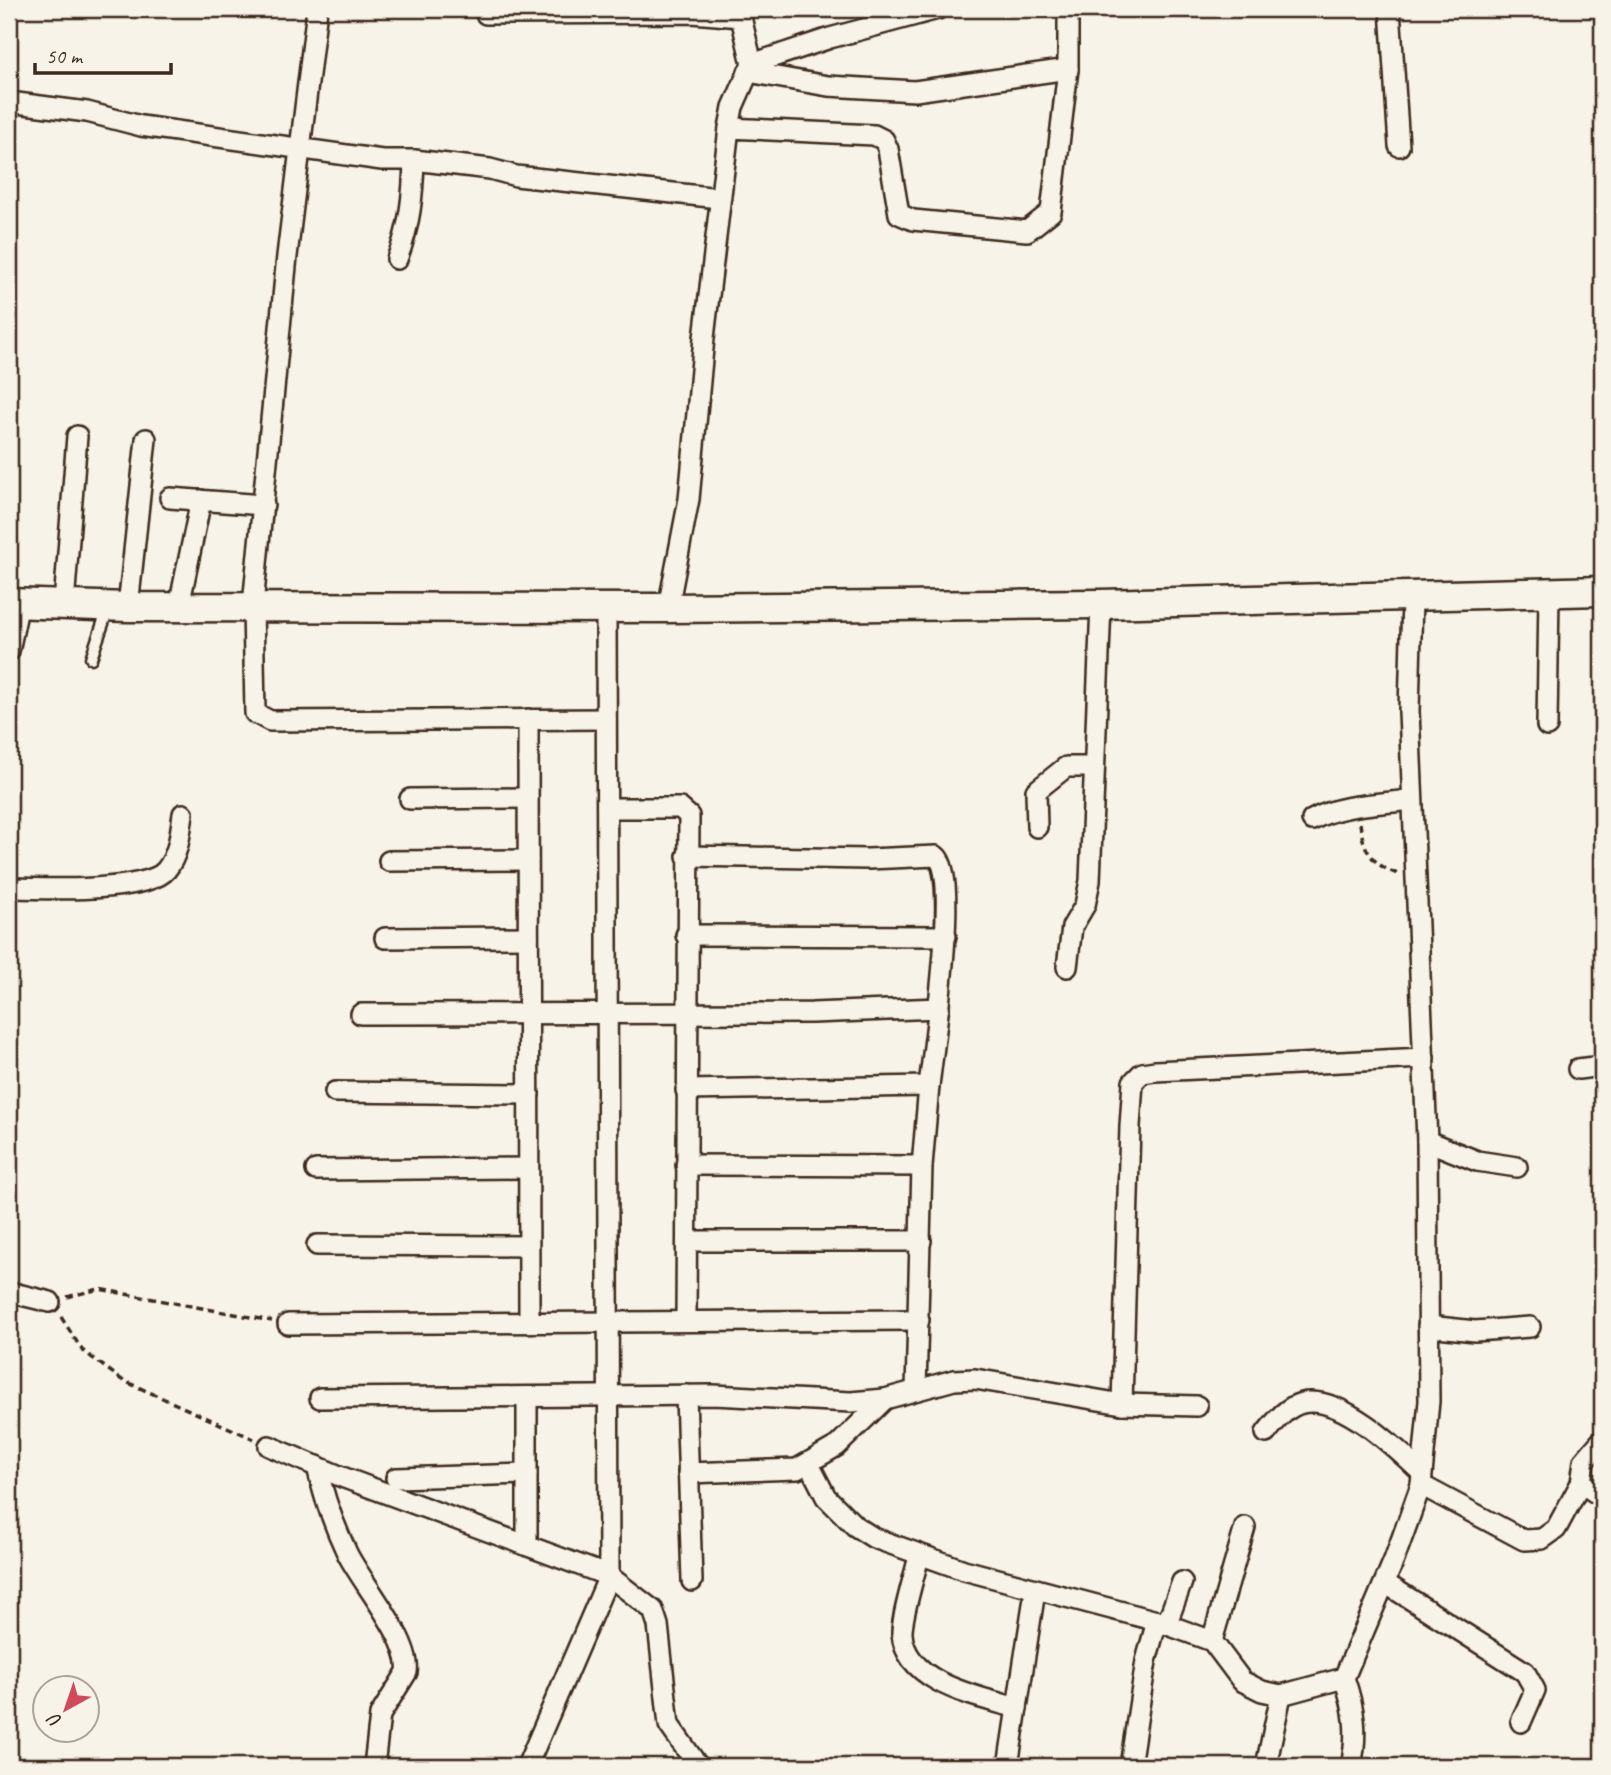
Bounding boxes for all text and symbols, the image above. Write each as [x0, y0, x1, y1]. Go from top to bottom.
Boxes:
scale bar [35, 32, 172, 76]
text: 50 m [46, 43, 84, 69]
north arrow [32, 1674, 102, 1744]
text: U [42, 1707, 67, 1733]

